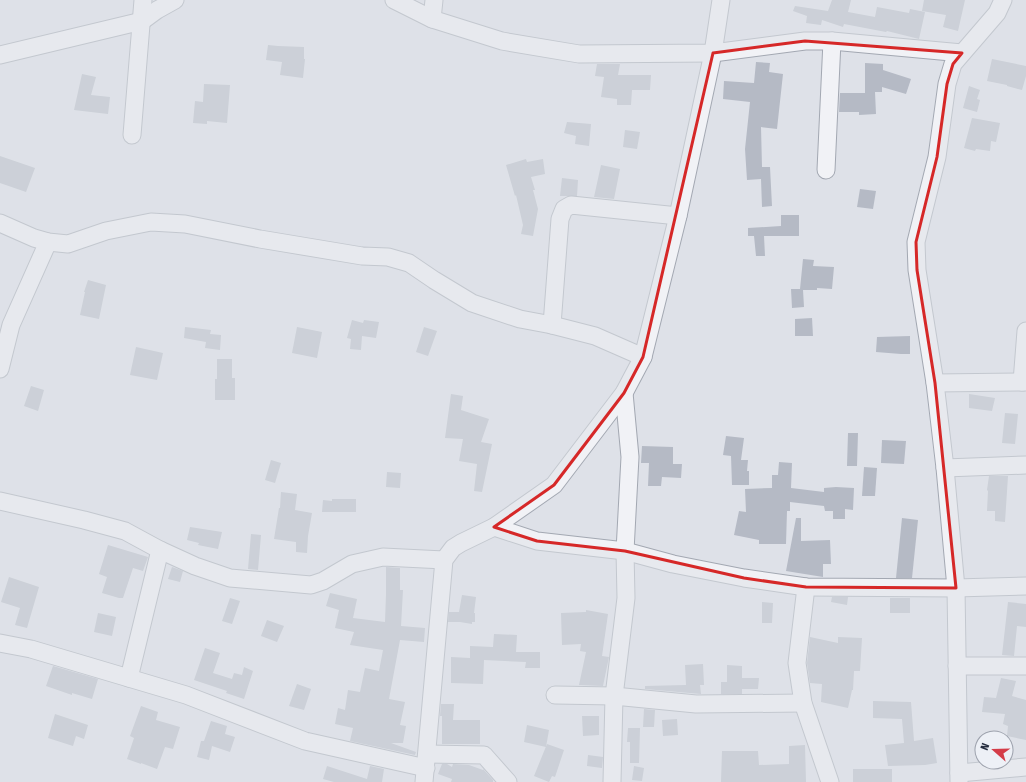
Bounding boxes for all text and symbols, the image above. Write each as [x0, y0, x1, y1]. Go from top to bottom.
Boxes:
north arrow [974, 730, 1014, 770]
text: N [978, 741, 992, 752]

